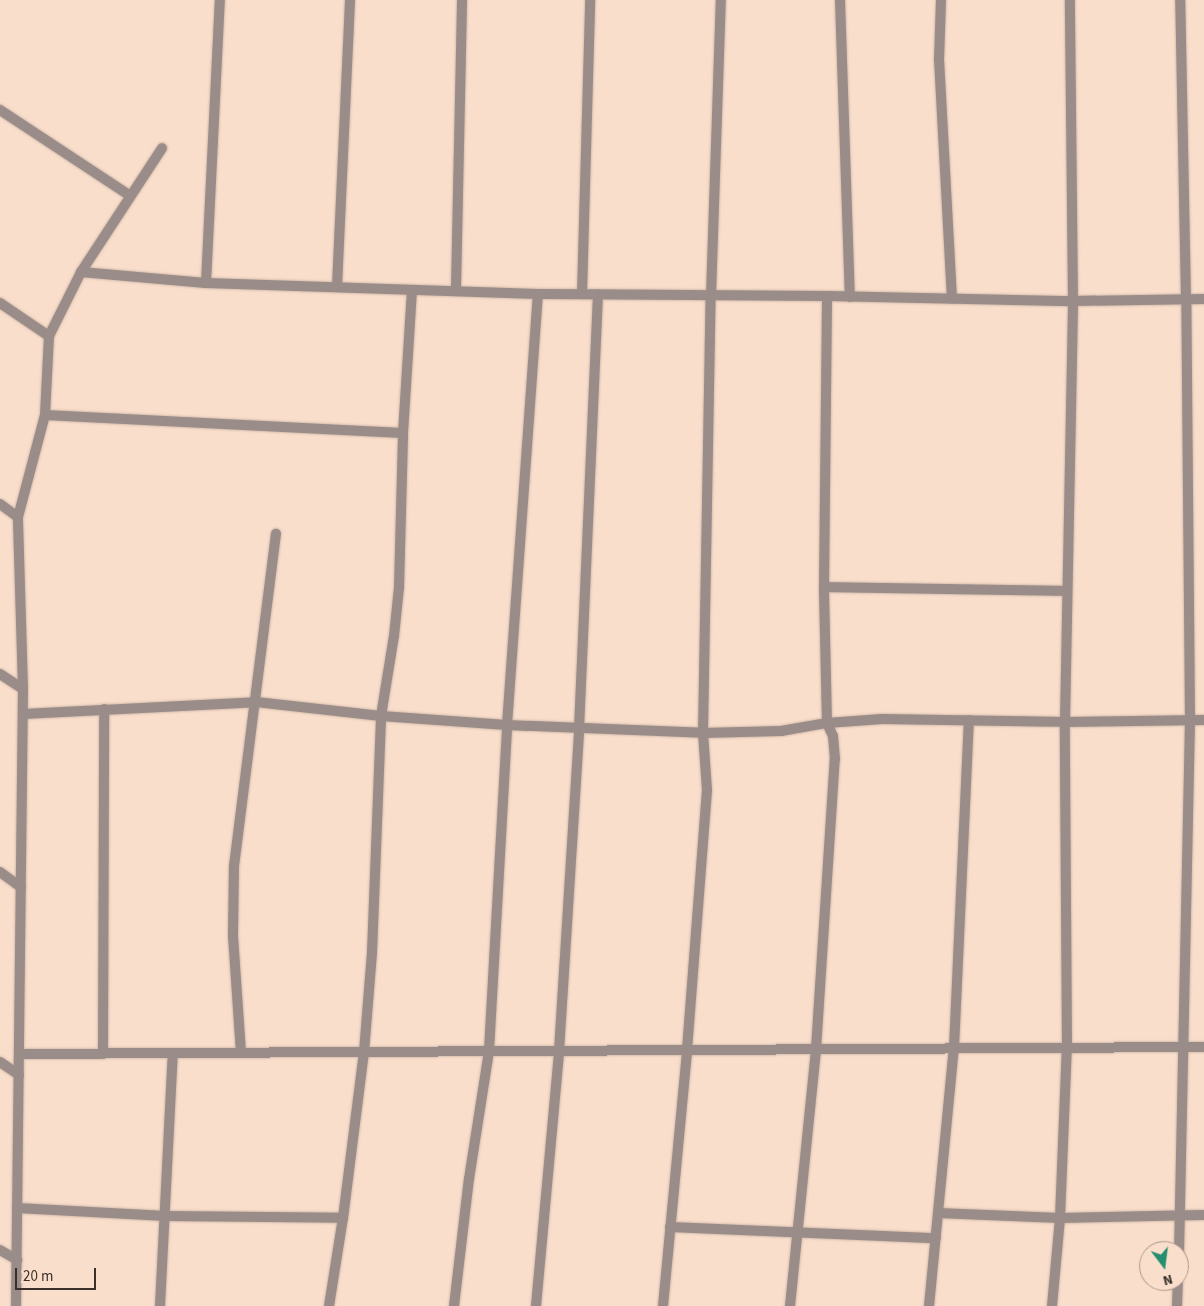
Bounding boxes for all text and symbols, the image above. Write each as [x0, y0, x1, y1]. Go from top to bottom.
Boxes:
north arrow [1139, 1241, 1189, 1291]
scale bar [18, 1258, 99, 1290]
text: 20 m [23, 1266, 53, 1287]
text: N [1161, 1269, 1175, 1290]

